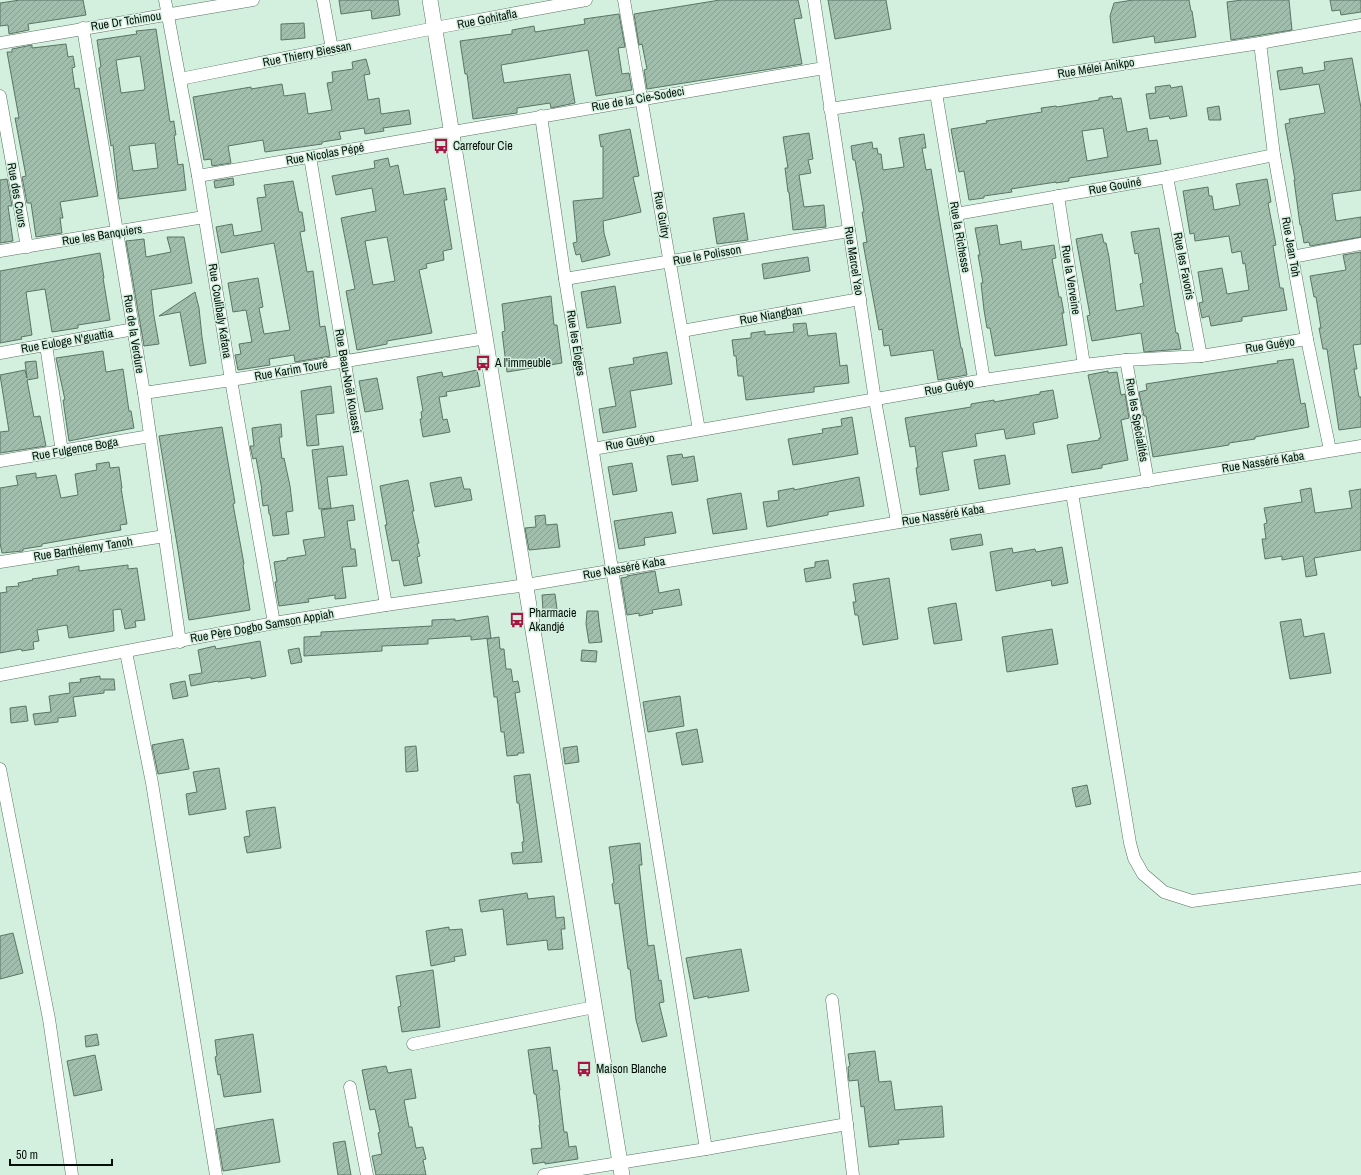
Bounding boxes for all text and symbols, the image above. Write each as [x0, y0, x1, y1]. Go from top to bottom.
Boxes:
street label: Rue Gohitafla [456, 5, 519, 33]
street label: Rue Dr Tchimou [90, 8, 162, 34]
street label: Rue Thierry Biessan [261, 38, 353, 70]
street label: Rue Mélei Anikpo [1056, 54, 1136, 82]
street label: Rue de la Cie-Sodeci [590, 83, 686, 115]
bus stop icon: Carrefour Cie [432, 137, 450, 155]
place label: Carrefour Cie [453, 138, 513, 154]
street label: Rue Nicolas Pépé [285, 139, 365, 169]
street label: Rue des Cours [3, 161, 31, 229]
street label: Rue Gouiné [1087, 174, 1143, 198]
street label: Rue Guitry [650, 190, 674, 240]
street label: Rue la Richesse [946, 200, 974, 274]
street label: Rue Jean Toh [1278, 216, 1304, 278]
street label: Rue les Banquiers [61, 221, 143, 249]
street label: Rue Marcel Yao [841, 225, 867, 297]
street label: Rue les Favoris [1170, 231, 1198, 301]
street label: Rue le Polisson [672, 241, 742, 269]
street label: Rue la Verveine [1058, 244, 1084, 316]
street label: Rue Coulibaly Kafana [205, 262, 235, 360]
street label: Rue de la Verdure [120, 294, 148, 374]
street label: Rue Niangban [738, 302, 804, 328]
street label: Rue les Éloges [563, 309, 589, 377]
street label: Rue Euloge N'guattia [20, 325, 115, 357]
street label: Rue Beau-Noël Kouassi [331, 328, 365, 434]
street label: Rue Guéyo [1244, 333, 1296, 357]
bus stop icon: A l'immeuble [474, 354, 492, 372]
place label: A l'immeuble [494, 355, 551, 371]
street label: Rue Karim Touré [253, 356, 329, 384]
street label: Rue Guéyo [923, 375, 975, 399]
street label: Rue les Spécialités [1122, 377, 1152, 463]
street label: Rue Guéyo [604, 430, 656, 454]
street label: Rue Fulgence Boga [31, 433, 120, 464]
street label: Rue Nasséré Kaba [1221, 448, 1306, 476]
street label: Rue Nasséré Kaba [901, 501, 986, 529]
street label: Rue Barthélemy Tanoh [32, 533, 134, 565]
street label: Rue Nasséré Kaba [582, 553, 667, 583]
street label: Rue Père Dogbo Samson Appiah [189, 605, 335, 647]
place label: Pharmacie Akandjé [528, 605, 577, 635]
bus stop icon: Pharmacie Akandjé [508, 611, 526, 629]
bus stop icon: Maison Blanche [575, 1060, 593, 1078]
place label: Maison Blanche [596, 1061, 667, 1077]
scale bar [10, 1141, 112, 1167]
text: 50 m [16, 1147, 38, 1163]

